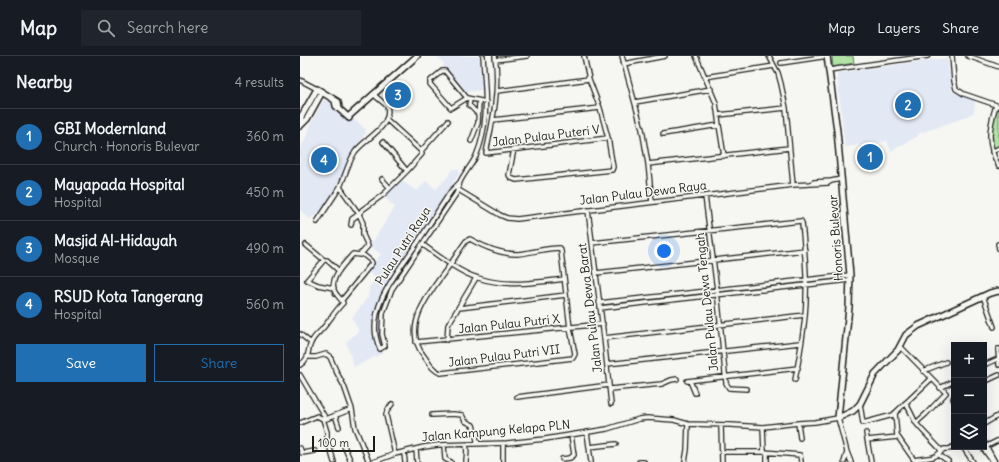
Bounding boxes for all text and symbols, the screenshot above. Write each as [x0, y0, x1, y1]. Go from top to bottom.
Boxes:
search box [81, 10, 361, 46]
text: Map [20, 16, 57, 40]
icon: search [95, 17, 117, 39]
text: Search here [127, 18, 208, 37]
text: Map [828, 19, 855, 37]
text: Layers [877, 19, 920, 37]
text: Share [942, 19, 979, 37]
text: Nearby [16, 71, 72, 93]
text: 4 results [235, 74, 284, 91]
pin: 3 [385, 80, 411, 110]
pin: 2 [895, 90, 921, 120]
text: GBI Modernland [54, 119, 166, 138]
street label: Jalan Pulau Puteri V [491, 121, 601, 150]
text: 1 [26, 128, 32, 145]
text: 360 m [246, 128, 284, 145]
text: Church · Honoris Bulevar [54, 138, 200, 155]
pin: 1 [857, 142, 883, 172]
pin: 4 [311, 145, 337, 175]
text: Mayapada Hospital [54, 175, 185, 194]
street label: Jalan Pulau Dewa Raya [579, 177, 708, 208]
text: 2 [25, 184, 33, 201]
text: 450 m [246, 184, 284, 201]
text: Hospital [54, 194, 102, 211]
street label: Honoris Bulevar [825, 194, 846, 282]
street label: Pulau Putri Raya [372, 204, 434, 288]
text: Masjid Al-Hidayah [54, 231, 177, 250]
street label: Jalan Pulau Dewa Tengah [692, 232, 721, 372]
text: 3 [25, 240, 33, 257]
text: 490 m [246, 240, 284, 257]
your location [654, 241, 674, 261]
street label: Jalan Pulau Dewa Barat [574, 242, 605, 374]
text: Mosque [54, 250, 99, 267]
text: RSUD Kota Tangerang [54, 287, 203, 306]
text: 4 [25, 296, 33, 313]
text: 560 m [246, 296, 284, 313]
text: Hospital [54, 306, 102, 323]
street label: Jalan Pulau Putri X [457, 311, 561, 336]
street label: Jalan Pulau Putri VII [447, 341, 561, 370]
map controls [951, 342, 987, 450]
button: + [951, 342, 987, 378]
button: Save [16, 344, 146, 382]
button: Share [154, 344, 284, 382]
button: − [951, 378, 987, 414]
button: layers [951, 414, 987, 450]
street label: Jalan Kampung Kelapa PLN [421, 417, 571, 444]
scale bar [312, 434, 375, 453]
text: 100 m [318, 436, 349, 450]

